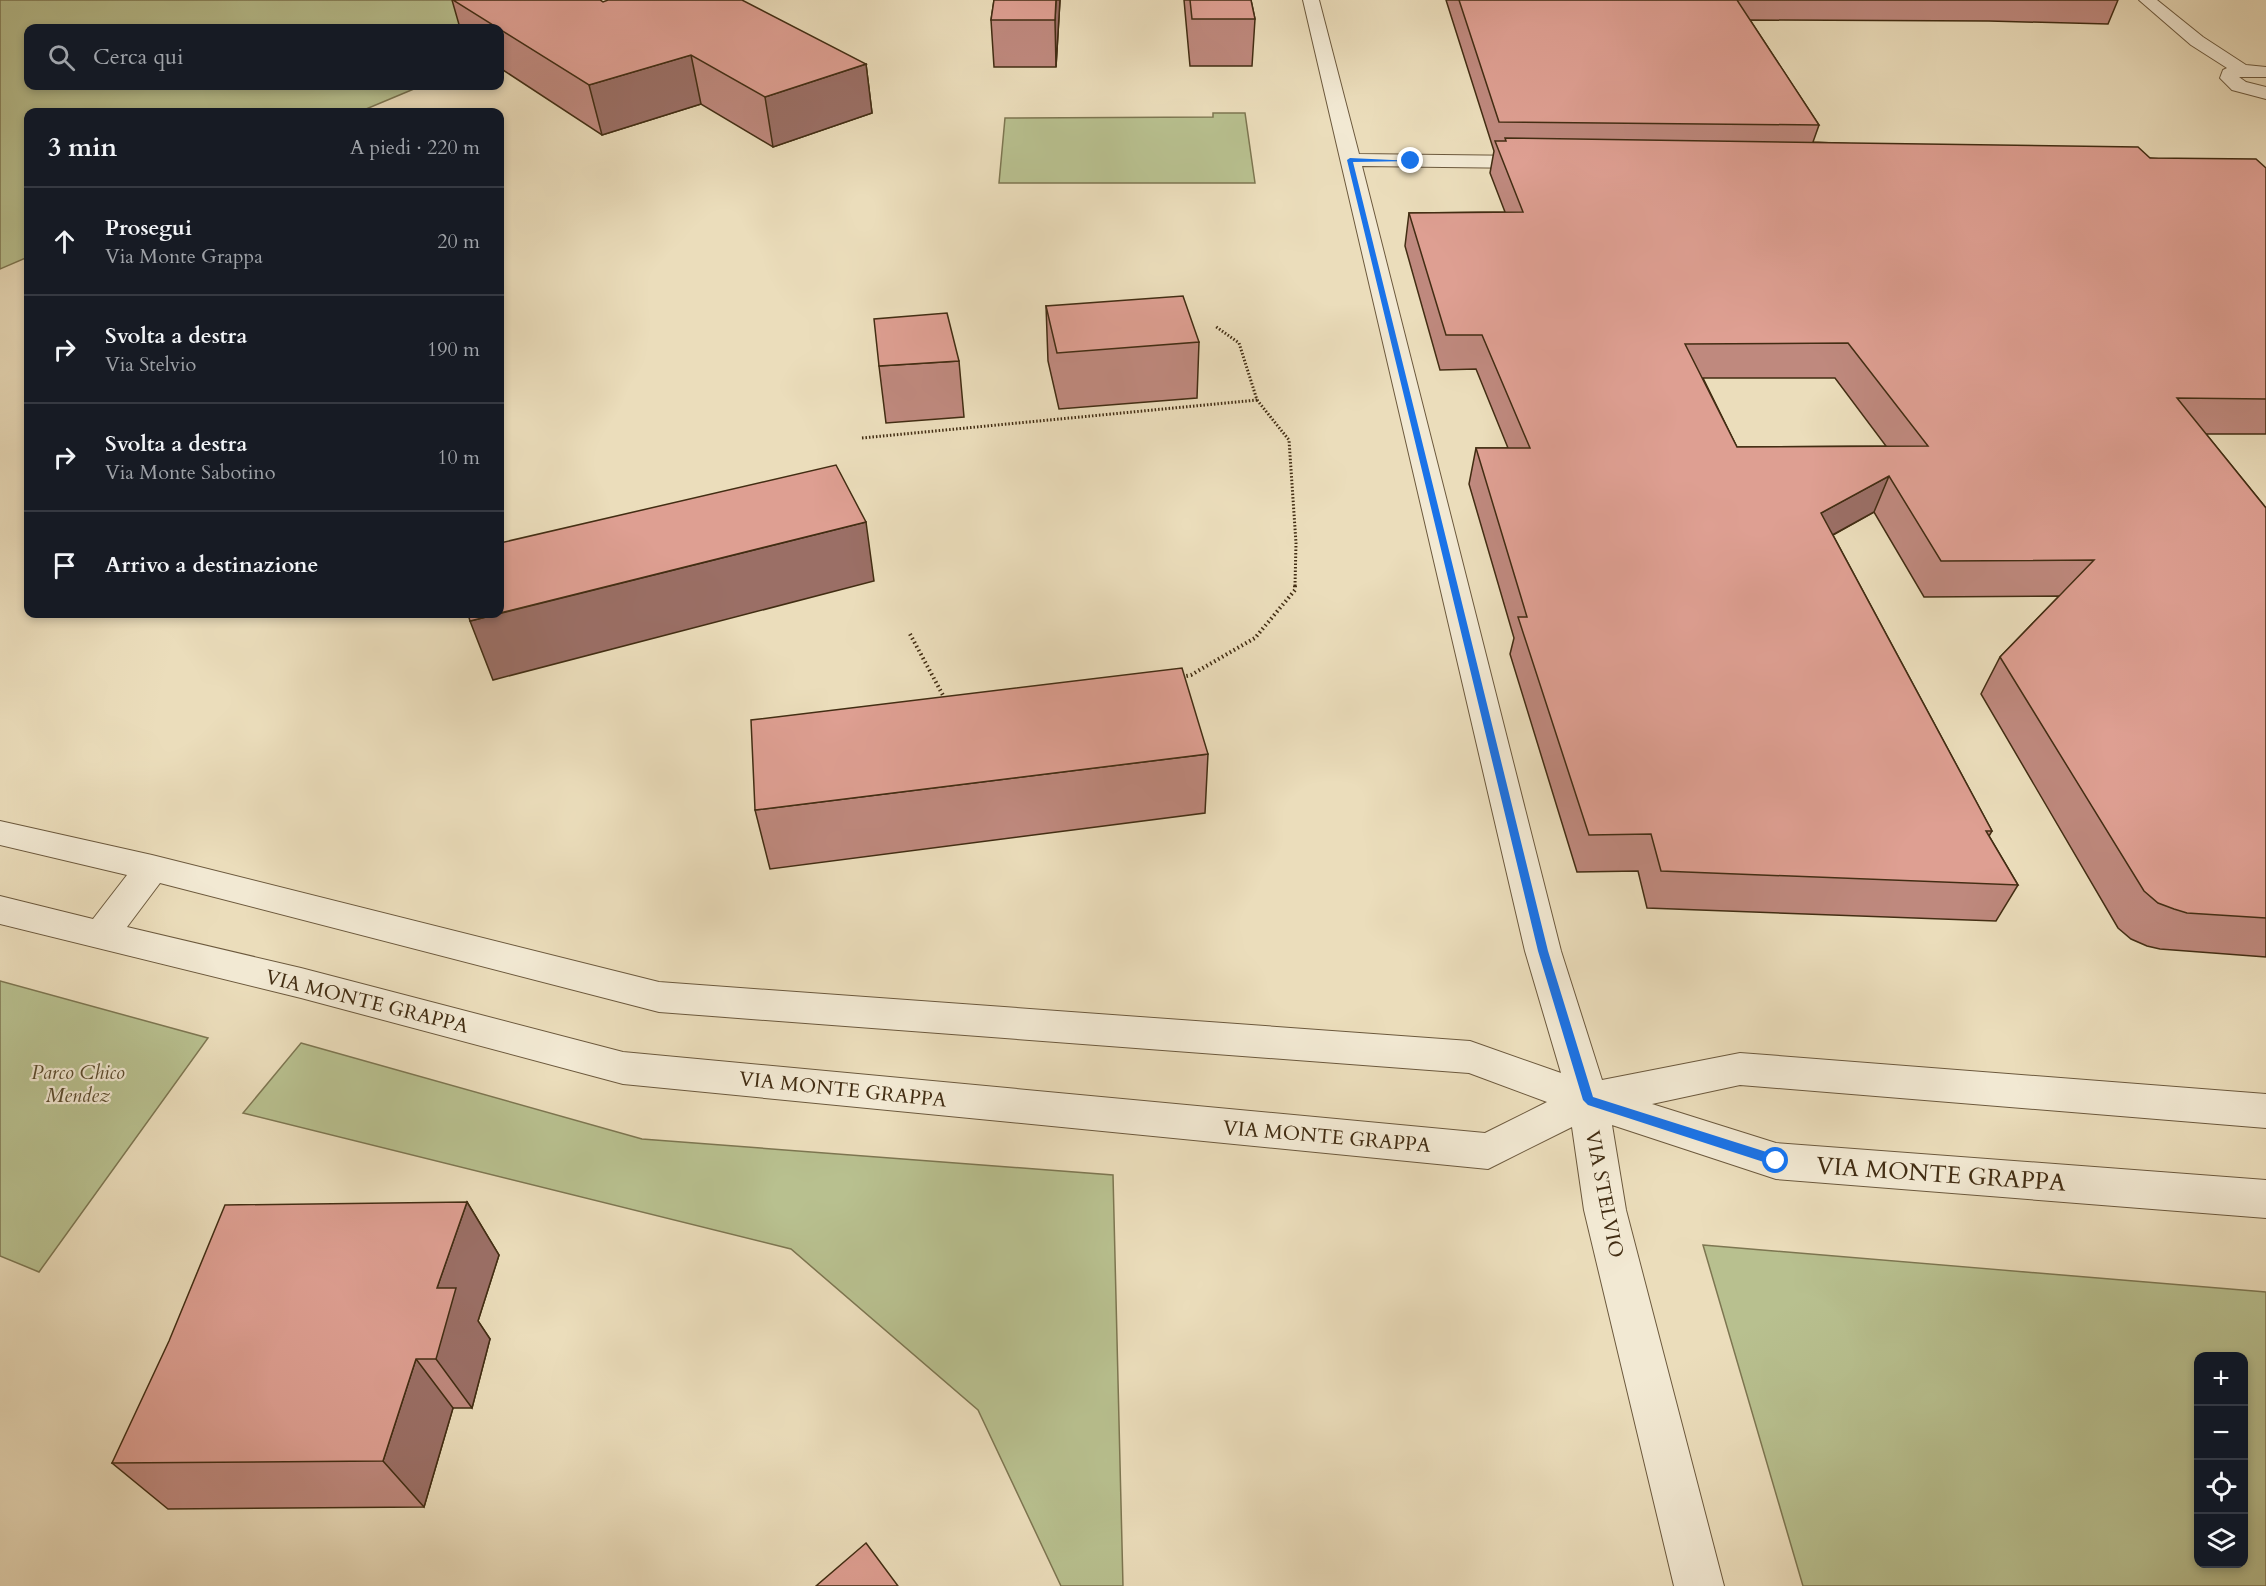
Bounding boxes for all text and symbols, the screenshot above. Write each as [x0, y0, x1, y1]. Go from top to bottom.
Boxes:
search box [24, 24, 504, 90]
icon: search [45, 41, 78, 74]
text: Cerca qui [93, 42, 183, 72]
text: 3 min [48, 130, 117, 165]
text: A piedi · 220 m [350, 134, 480, 161]
route end [1397, 147, 1423, 173]
text: Prosegui [105, 213, 192, 243]
icon: ahead [48, 225, 81, 258]
text: 20 m [437, 228, 480, 255]
text: Via Monte Grappa [105, 243, 263, 270]
text: Svolta a destra [105, 321, 247, 351]
icon: right [48, 333, 81, 366]
text: 190 m [427, 336, 480, 363]
text: Via Stelvio [105, 351, 196, 378]
text: Svolta a destra [105, 429, 247, 459]
icon: right [48, 441, 81, 474]
text: 10 m [437, 444, 480, 471]
text: Via Monte Sabotino [105, 459, 275, 486]
icon: arrive [48, 549, 81, 582]
text: Arrivo a destinazione [105, 550, 318, 580]
street label: VIA MONTE GRAPPA [262, 963, 472, 1040]
park label: Parco Chico Mendez [31, 1059, 125, 1109]
street label: VIA MONTE GRAPPA [738, 1065, 949, 1114]
street label: VIA MONTE GRAPPA [1222, 1114, 1433, 1159]
street label: VIA STELVIO [1579, 1128, 1630, 1260]
route start [1762, 1147, 1788, 1173]
street label: VIA MONTE GRAPPA [1815, 1149, 2068, 1200]
map controls [2194, 1352, 2248, 1568]
button: + [2194, 1352, 2248, 1406]
button: − [2194, 1406, 2248, 1460]
button: locate [2194, 1460, 2248, 1514]
button: layers [2194, 1514, 2248, 1568]

